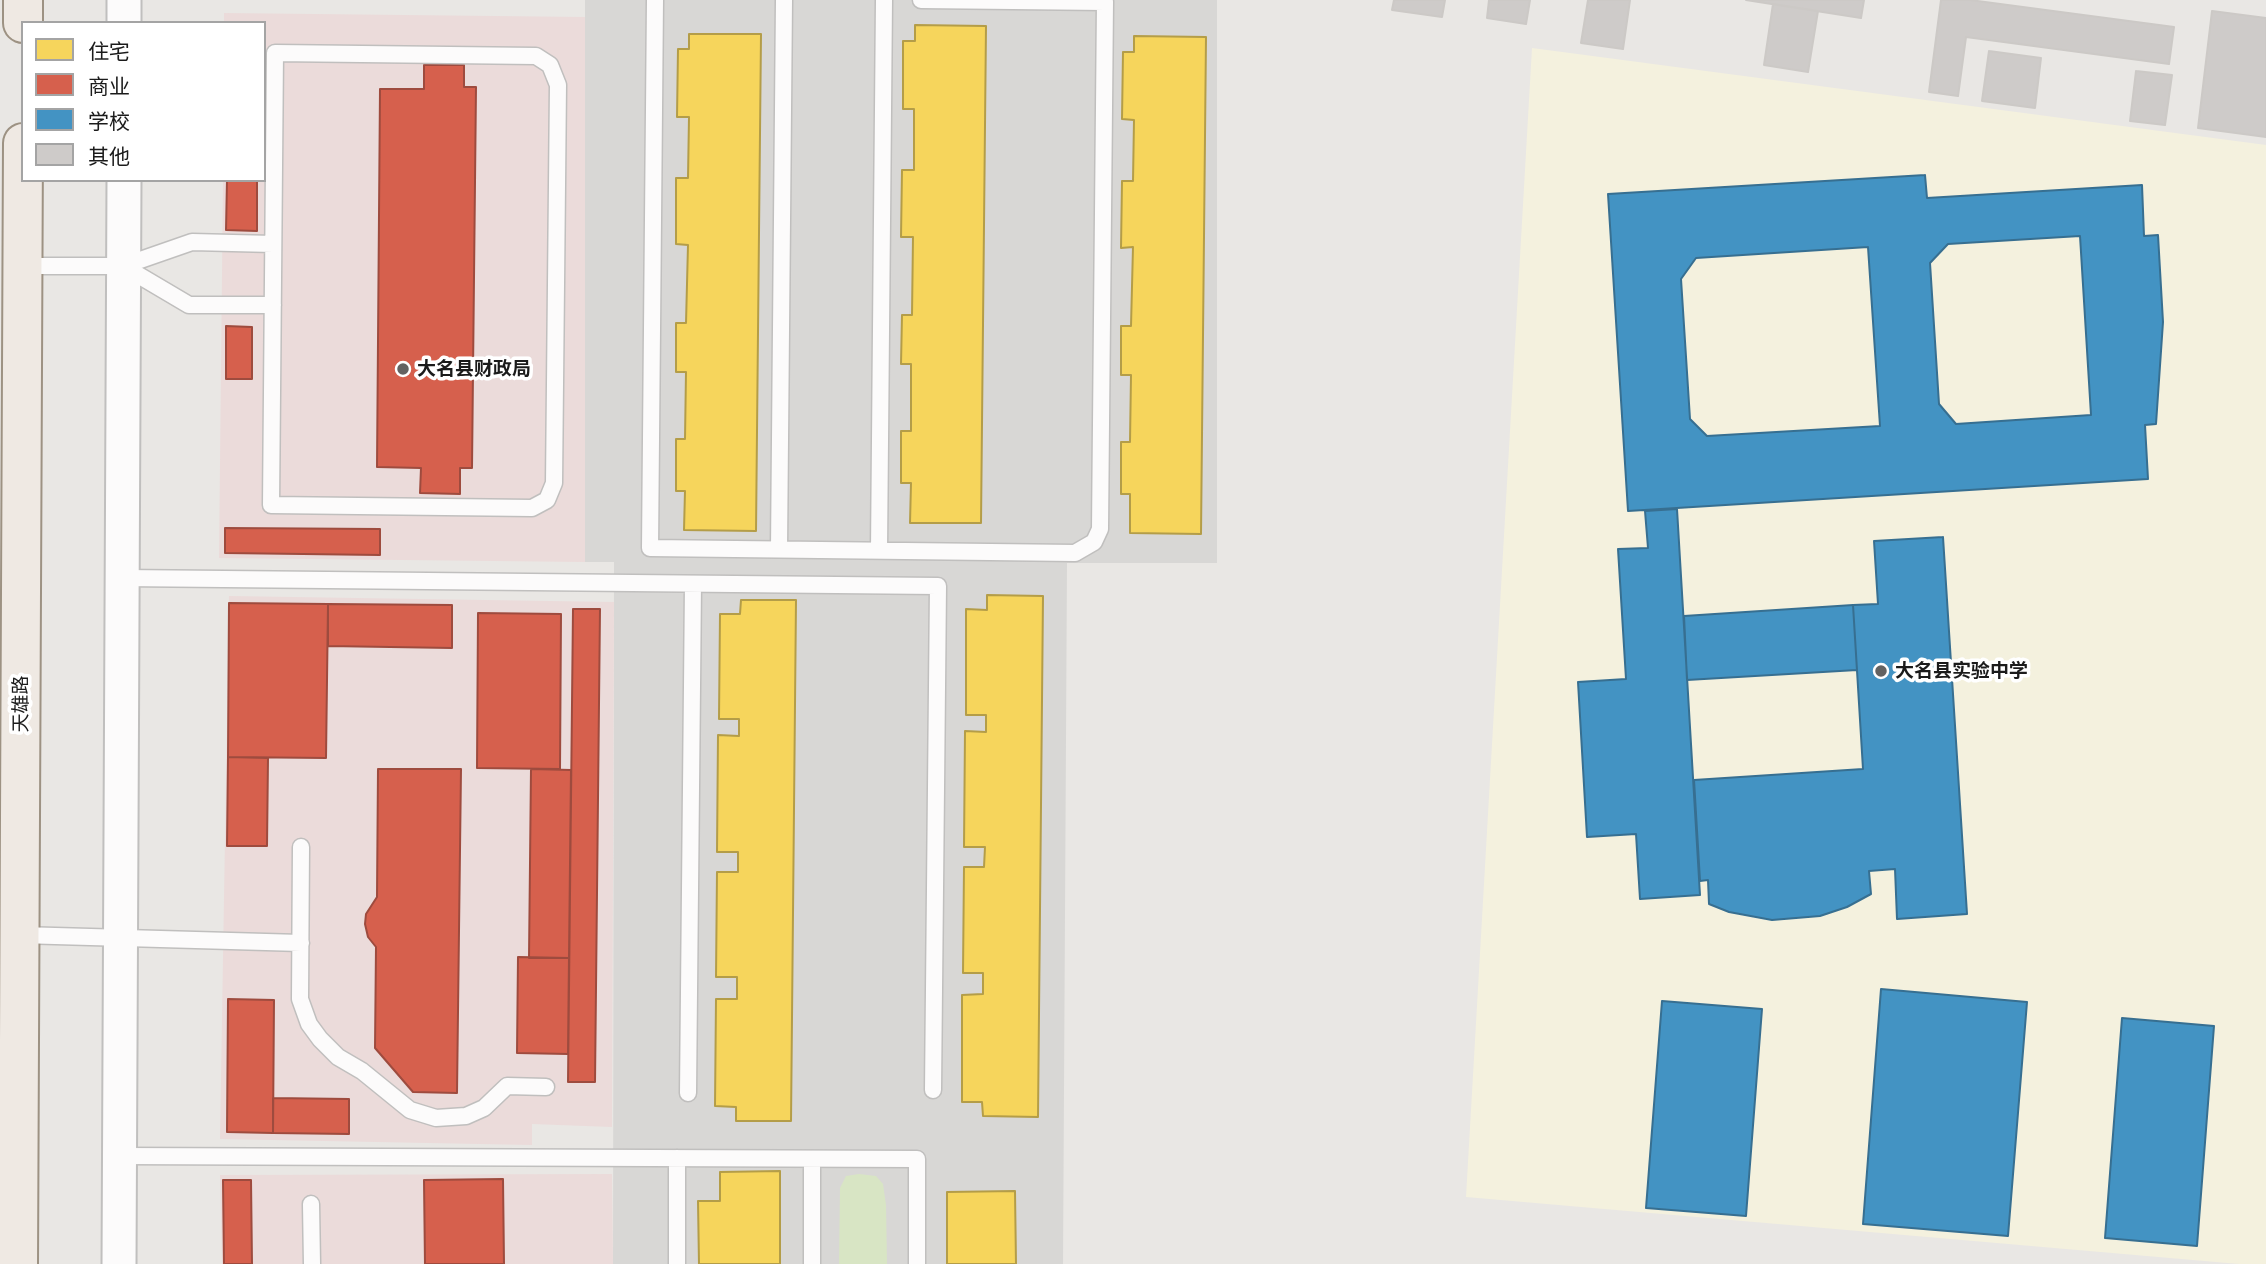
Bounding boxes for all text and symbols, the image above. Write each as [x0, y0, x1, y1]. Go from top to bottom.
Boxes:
legend [21, 21, 266, 182]
text: 住宅 [88, 39, 130, 64]
text: 商业 [88, 74, 130, 99]
text: 学校 [88, 109, 130, 134]
text: 其他 [88, 144, 130, 169]
place label: 大名县财政局 [417, 358, 531, 380]
marker: 大名县财政局 [395, 361, 411, 377]
place label: 大名县实验中学 [1895, 660, 2028, 682]
marker: 大名县实验中学 [1873, 663, 1889, 679]
street label: 天雄路 [10, 676, 32, 732]

